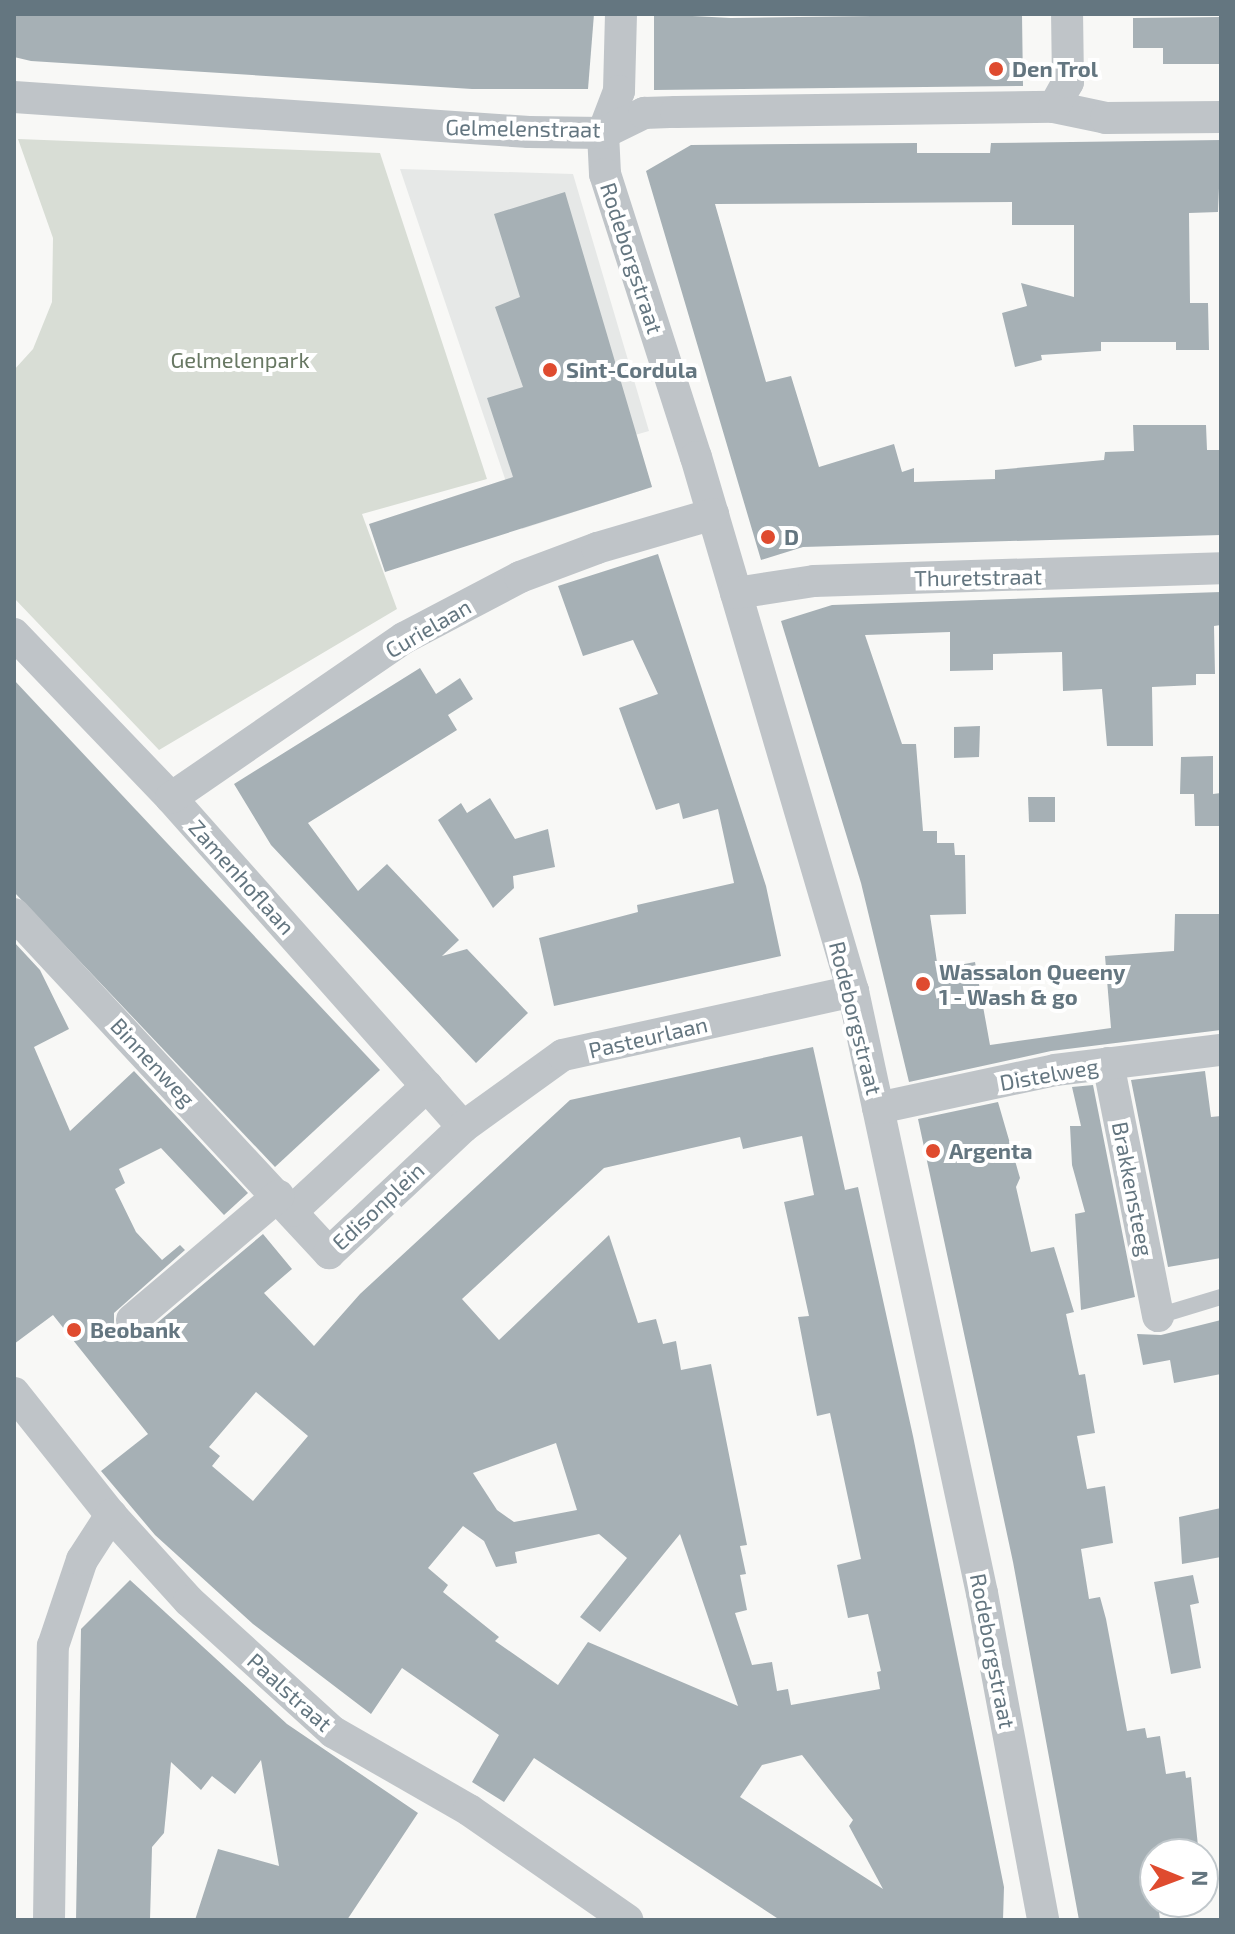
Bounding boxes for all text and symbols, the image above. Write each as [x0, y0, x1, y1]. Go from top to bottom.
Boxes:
place label: Den Trol [1012, 56, 1098, 82]
marker: Den Trol [987, 60, 1005, 78]
street label: Gelmelenstraat [445, 113, 601, 143]
street label: Rodeborgstraat [595, 179, 669, 337]
park label: Gelmelenpark [170, 347, 310, 373]
place label: Sint-Cordula [566, 357, 697, 383]
marker: Sint-Cordula [541, 361, 559, 379]
place label: D [784, 524, 799, 550]
marker: D [759, 528, 777, 546]
street label: Thuretstraat [914, 563, 1042, 591]
street label: Curielaan [380, 593, 476, 663]
street label: Zamenhoflaan [184, 814, 300, 940]
street label: Rodeborgstraat [824, 938, 888, 1098]
place label: Wassalon Queeny 1 - Wash & go [939, 958, 1125, 1010]
marker: Wassalon Queeny 1 - Wash & go [914, 975, 932, 993]
street label: Pasteurlaan [586, 1011, 710, 1063]
street label: Binnenweg [105, 1012, 201, 1112]
street label: Distelweg [998, 1052, 1100, 1096]
street label: Brakkensteeg [1107, 1119, 1159, 1259]
place label: Argenta [949, 1138, 1033, 1164]
marker: Argenta [924, 1142, 942, 1160]
street label: Edisonplein [327, 1157, 429, 1255]
place label: Beobank [90, 1317, 181, 1343]
marker: Beobank [65, 1321, 83, 1339]
street label: Rodeborgstraat [965, 1571, 1021, 1731]
street label: Paalstraat [242, 1647, 338, 1737]
north arrow [1139, 1838, 1219, 1918]
text: N [1188, 1870, 1214, 1887]

